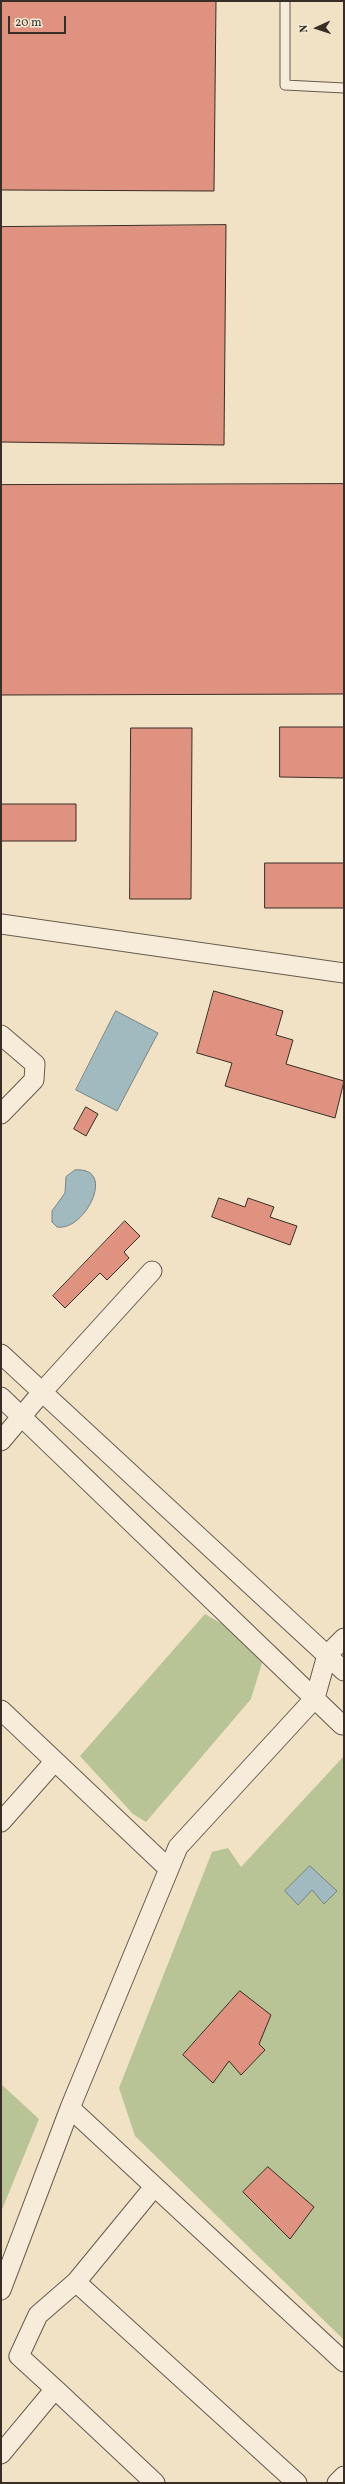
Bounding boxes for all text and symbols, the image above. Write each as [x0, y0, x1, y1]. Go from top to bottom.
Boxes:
scale bar [10, 8, 68, 34]
north arrow [297, 8, 337, 48]
text: 20 m [15, 15, 42, 31]
text: N [297, 24, 312, 33]

